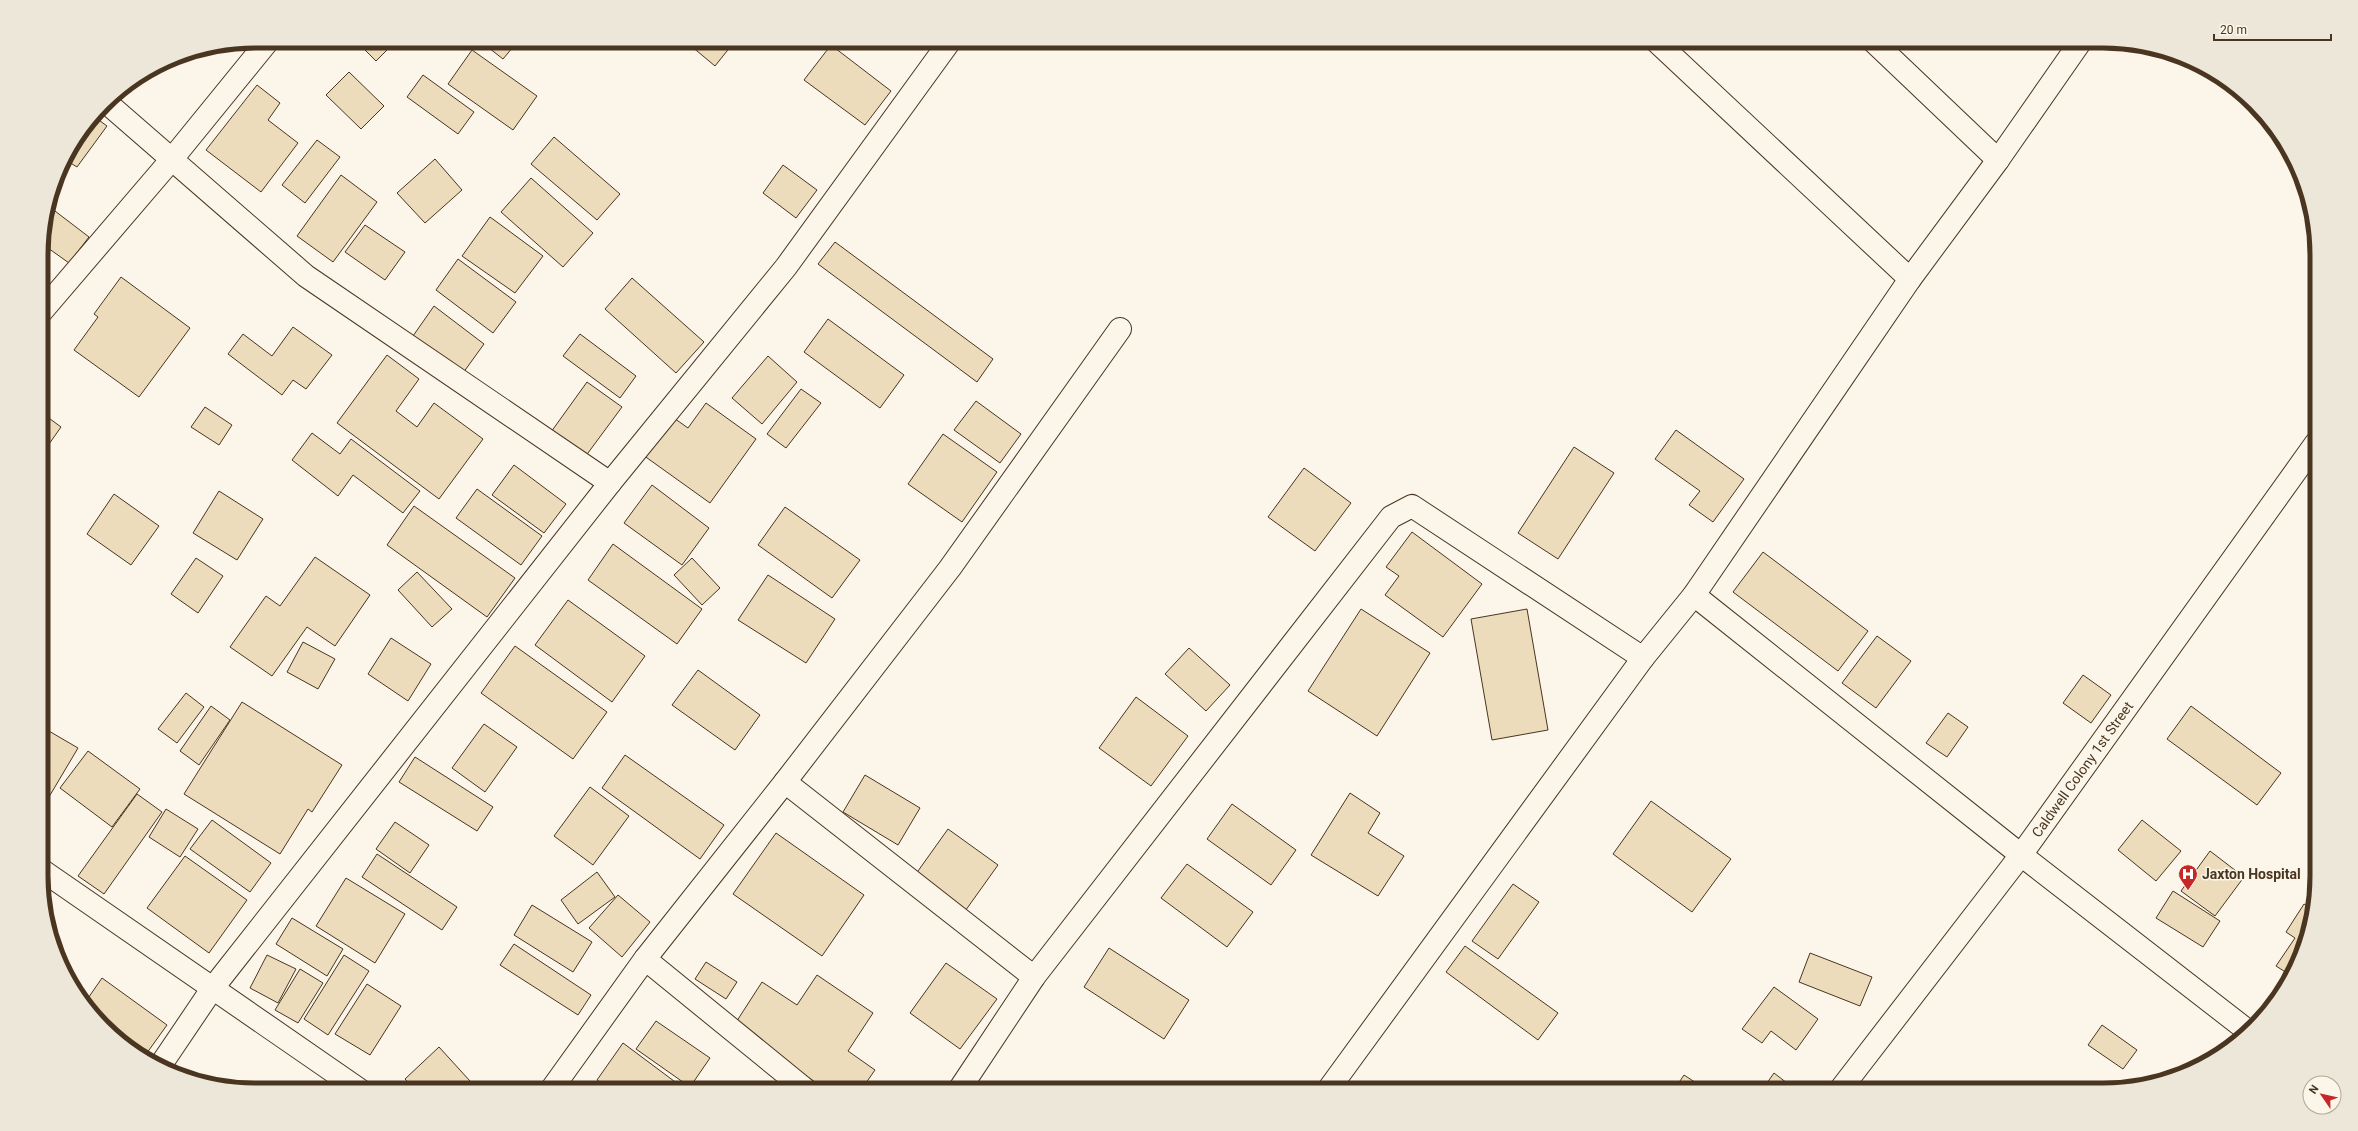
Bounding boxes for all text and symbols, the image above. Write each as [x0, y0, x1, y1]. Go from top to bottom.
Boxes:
scale bar [2214, 16, 2331, 42]
text: 20 m [2220, 23, 2247, 37]
street label: Caldwell Colony 1st Street [2028, 698, 2136, 840]
hospital icon: Jaxton Hospital [2177, 863, 2199, 891]
place label: Jaxton Hospital [2202, 866, 2301, 882]
north arrow [2302, 1075, 2342, 1115]
text: N [2307, 1083, 2322, 1097]

